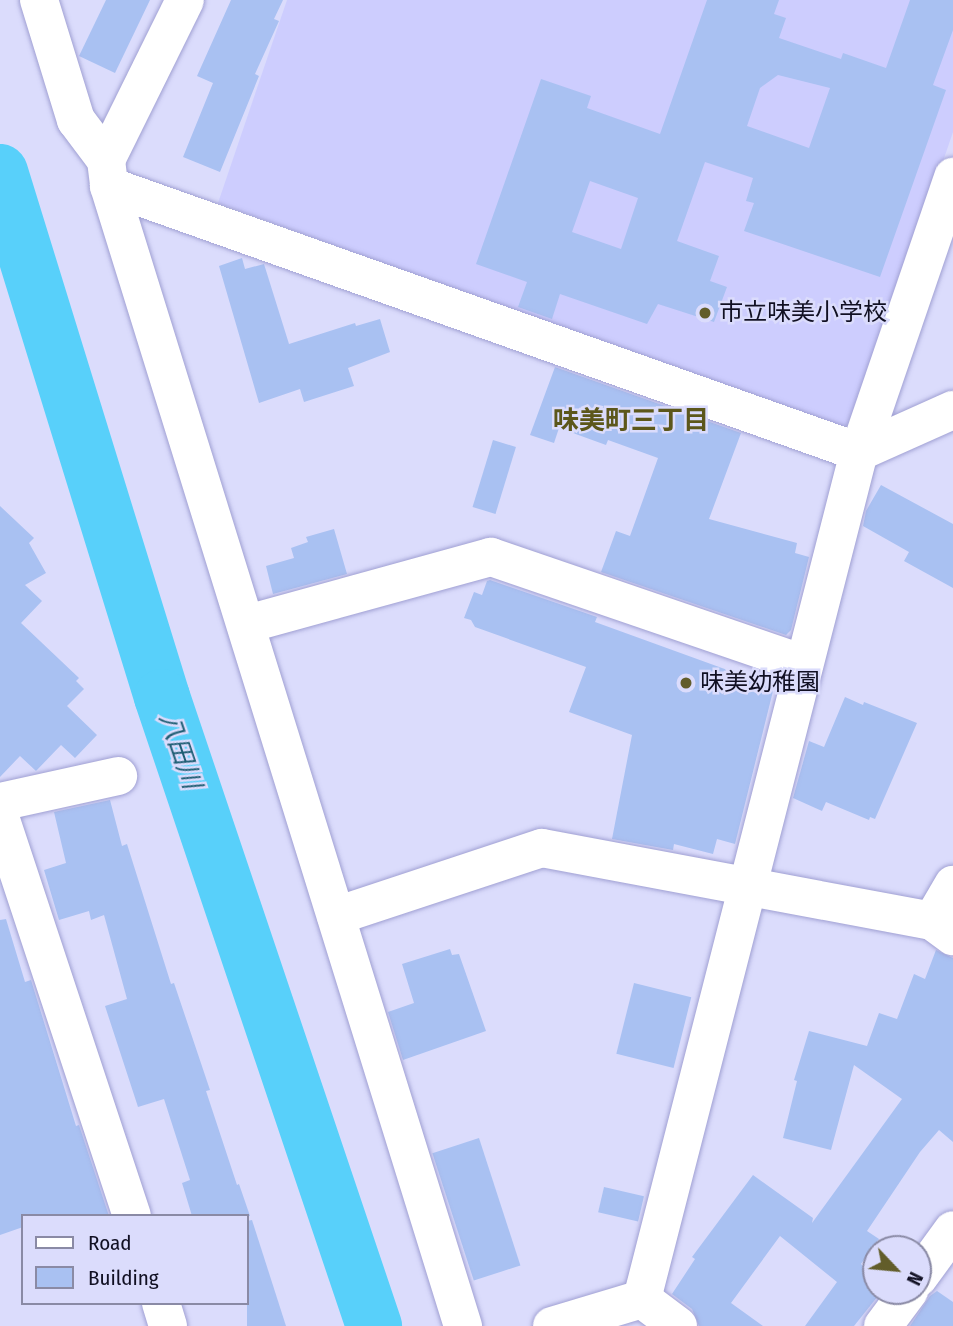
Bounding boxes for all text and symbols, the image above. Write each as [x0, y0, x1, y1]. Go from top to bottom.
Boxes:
place label: 市立味美小学校 [719, 299, 887, 327]
marker: 市立味美小学校 [697, 305, 713, 321]
district label: 味美町三丁目 [553, 405, 709, 437]
place label: 味美幼稚園 [700, 669, 820, 697]
marker: 味美幼稚園 [678, 675, 694, 691]
water label: 八田川 [153, 709, 207, 793]
legend [21, 1214, 248, 1305]
text: Road [88, 1230, 132, 1256]
north arrow [862, 1235, 932, 1305]
text: Building [88, 1265, 159, 1291]
text: N [902, 1268, 927, 1289]

